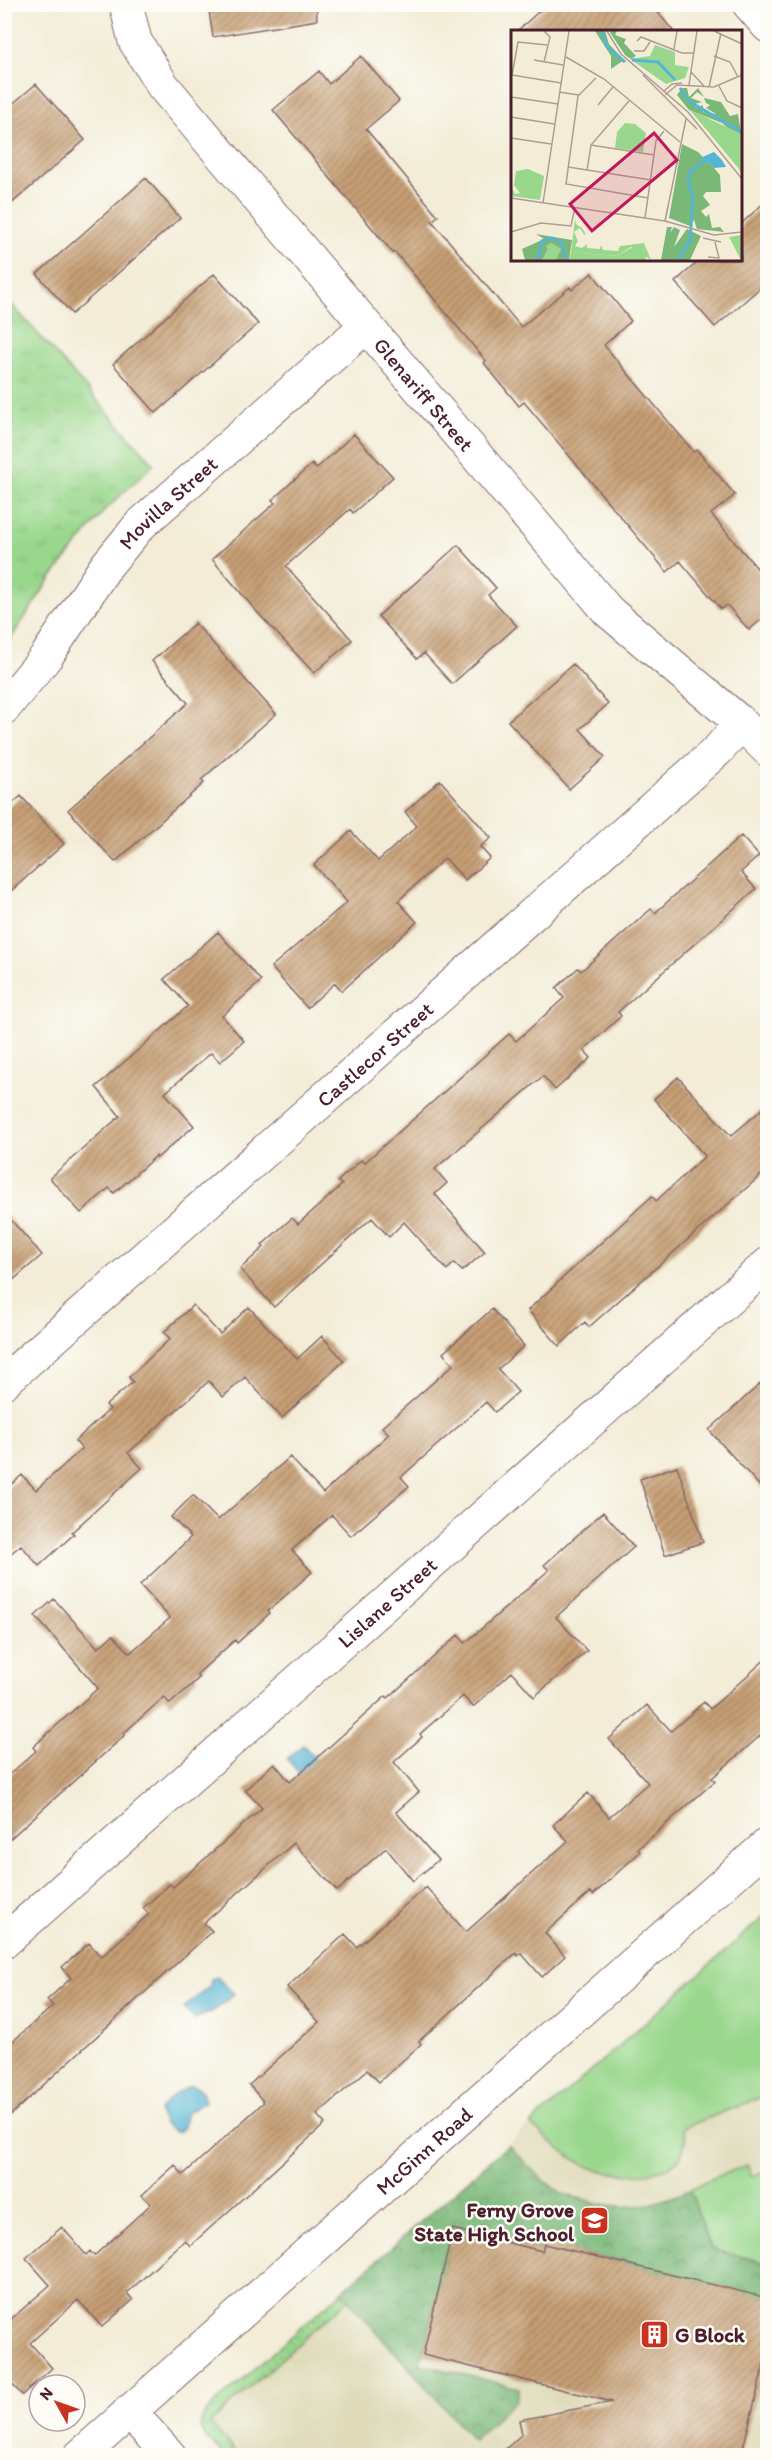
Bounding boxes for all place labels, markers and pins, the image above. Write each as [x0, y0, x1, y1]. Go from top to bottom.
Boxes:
place label: Ferny Grove State High School [414, 2197, 575, 2247]
school or university icon: Ferny Grove State High School [579, 2205, 611, 2237]
building icon: G Block [638, 2318, 670, 2350]
place label: G Block [675, 2322, 746, 2347]

